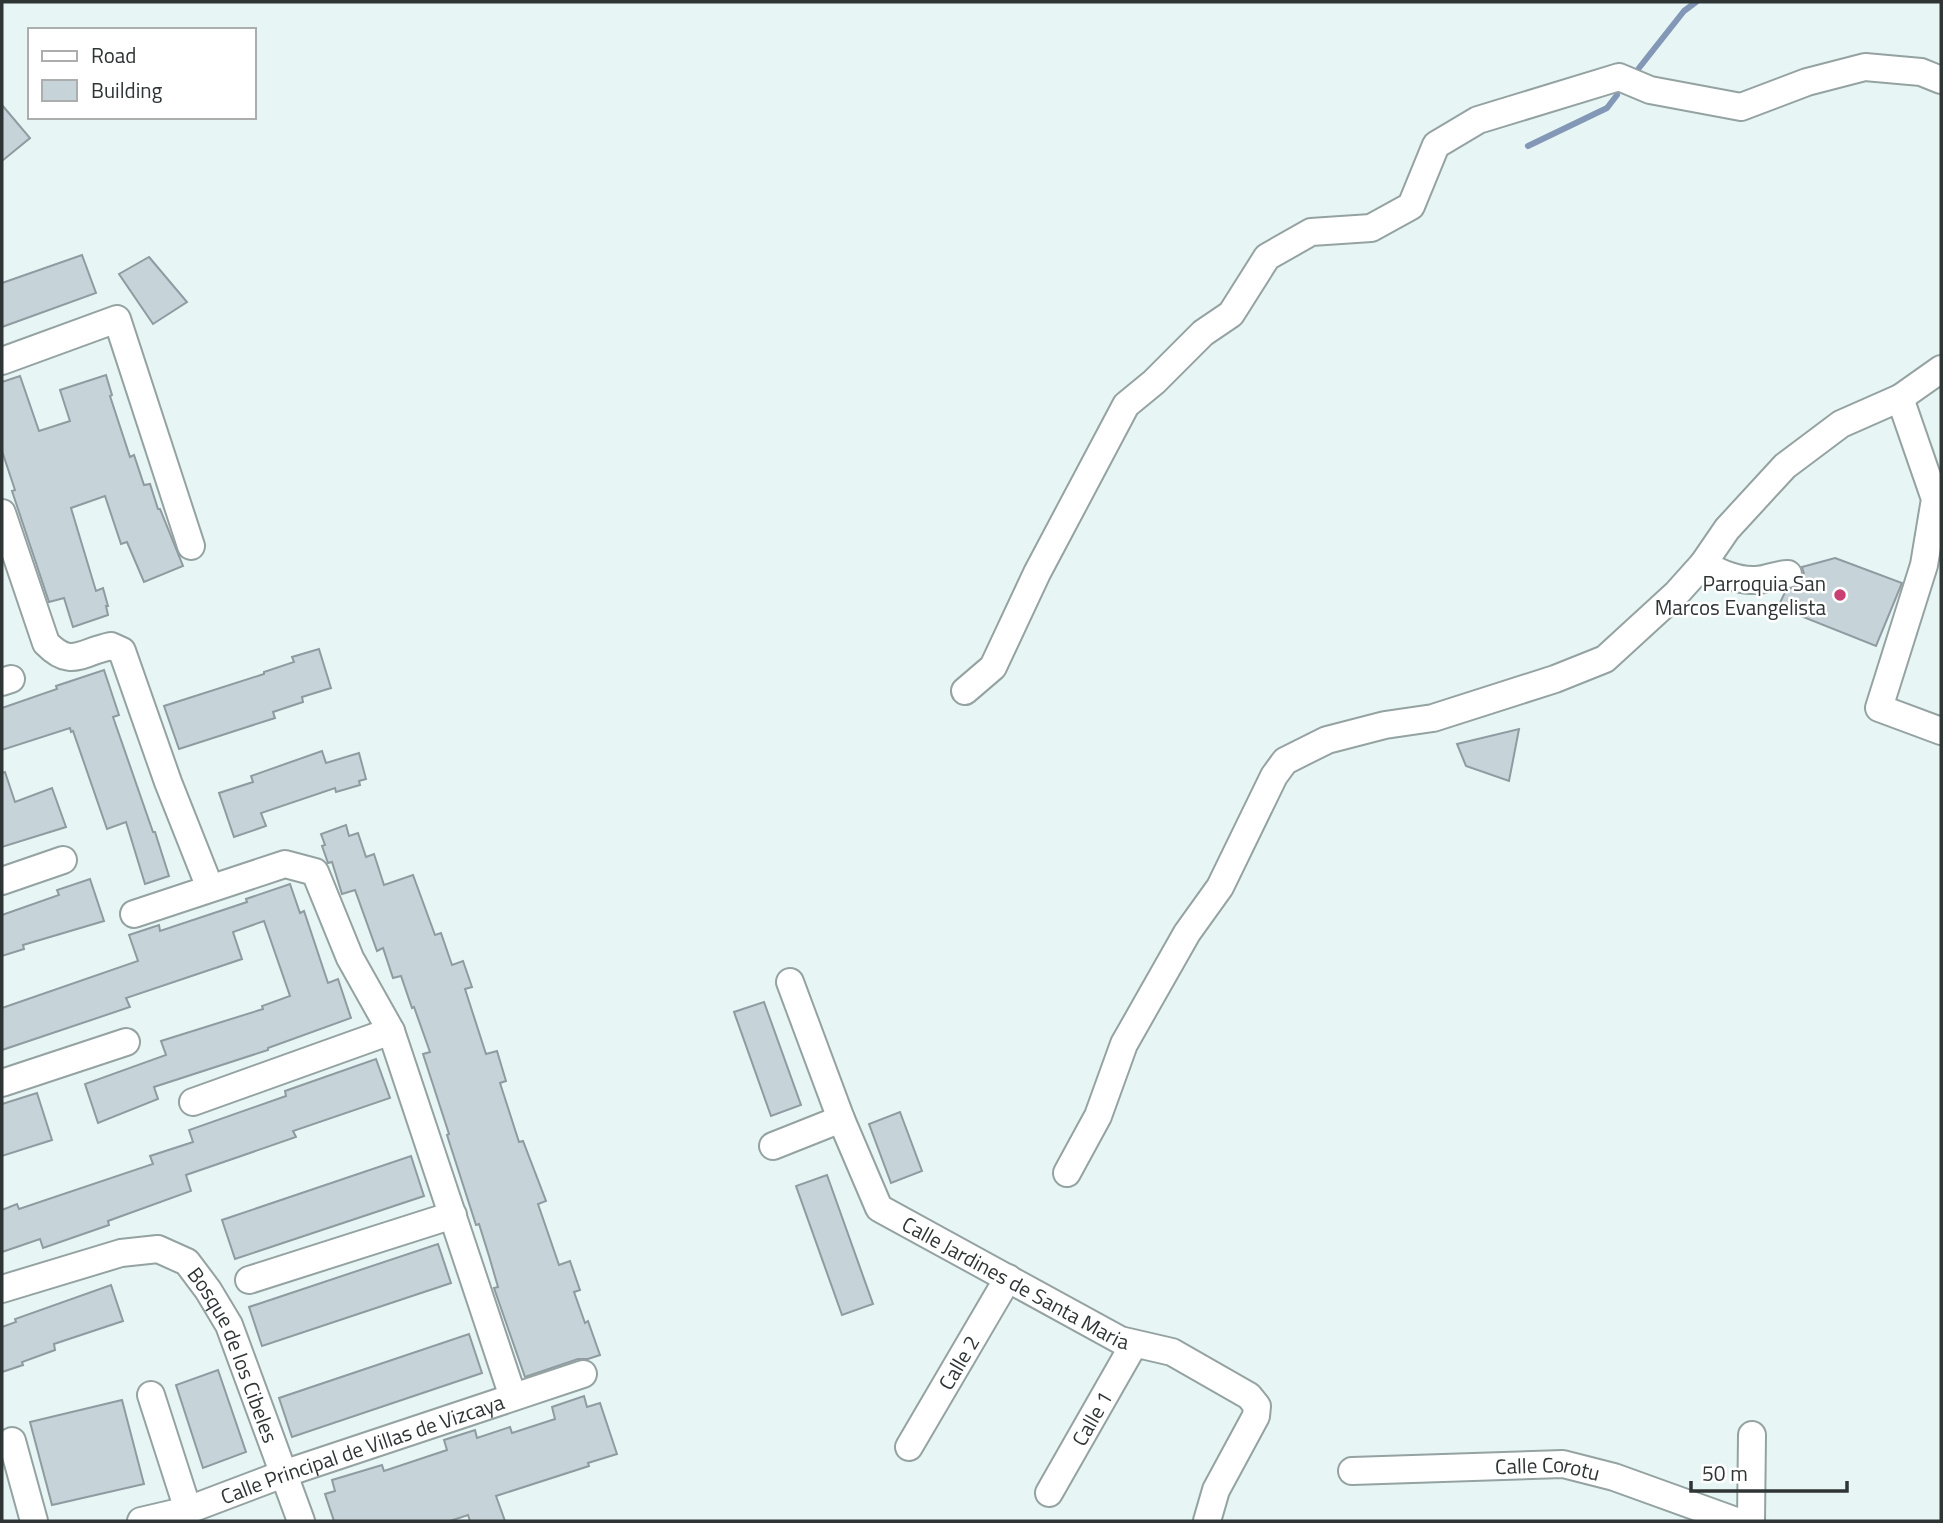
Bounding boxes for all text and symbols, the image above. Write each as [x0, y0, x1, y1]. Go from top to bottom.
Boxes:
legend [28, 28, 256, 119]
text: Road [91, 39, 136, 71]
text: Building [91, 74, 163, 106]
place label: Parroquia San Marcos Evangelista [1655, 567, 1826, 623]
marker: Parroquia San Marcos Evangelista [1832, 587, 1848, 603]
street label: Calle Jardines de Santa Maria [896, 1208, 1133, 1358]
street label: Bosque de los Cibeles [180, 1260, 287, 1447]
street label: Calle 2 [930, 1329, 987, 1396]
street label: Calle Principal de Villas de Vizcaya [216, 1385, 509, 1512]
street label: Calle 1 [1063, 1385, 1120, 1452]
street label: Calle Corotu [1494, 1448, 1604, 1489]
scale bar [1691, 1450, 1847, 1494]
text: 50 m [1702, 1457, 1748, 1489]

